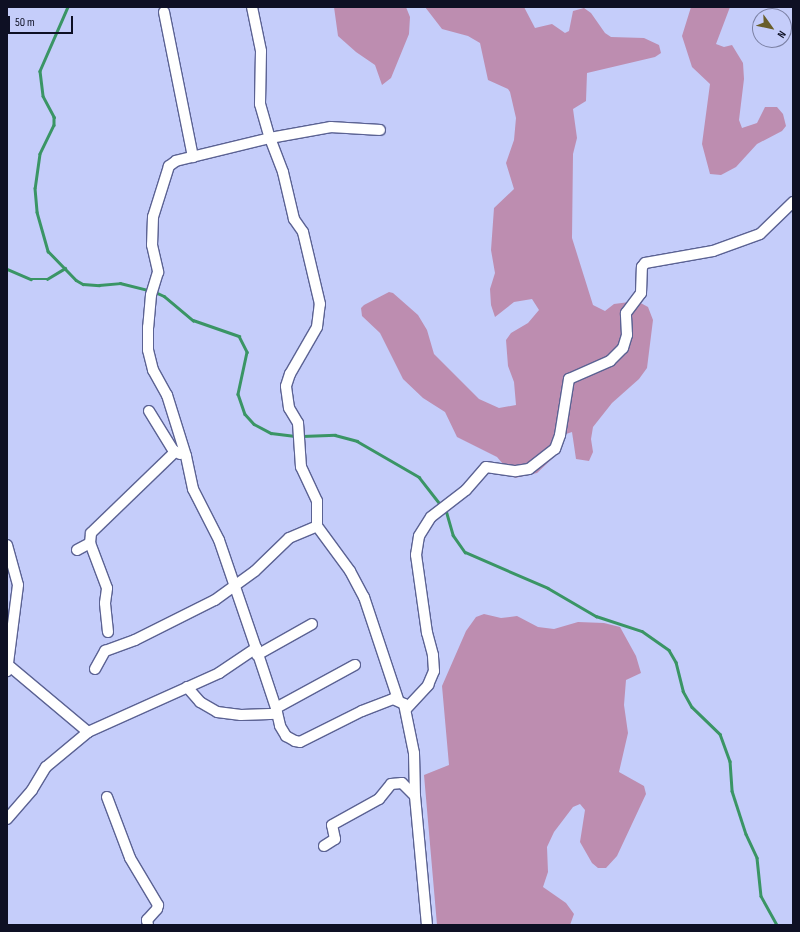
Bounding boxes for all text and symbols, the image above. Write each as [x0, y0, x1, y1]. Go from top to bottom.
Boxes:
scale bar [10, 8, 75, 34]
north arrow [752, 8, 792, 48]
text: 50 m [15, 15, 35, 30]
text: N [775, 28, 789, 40]

